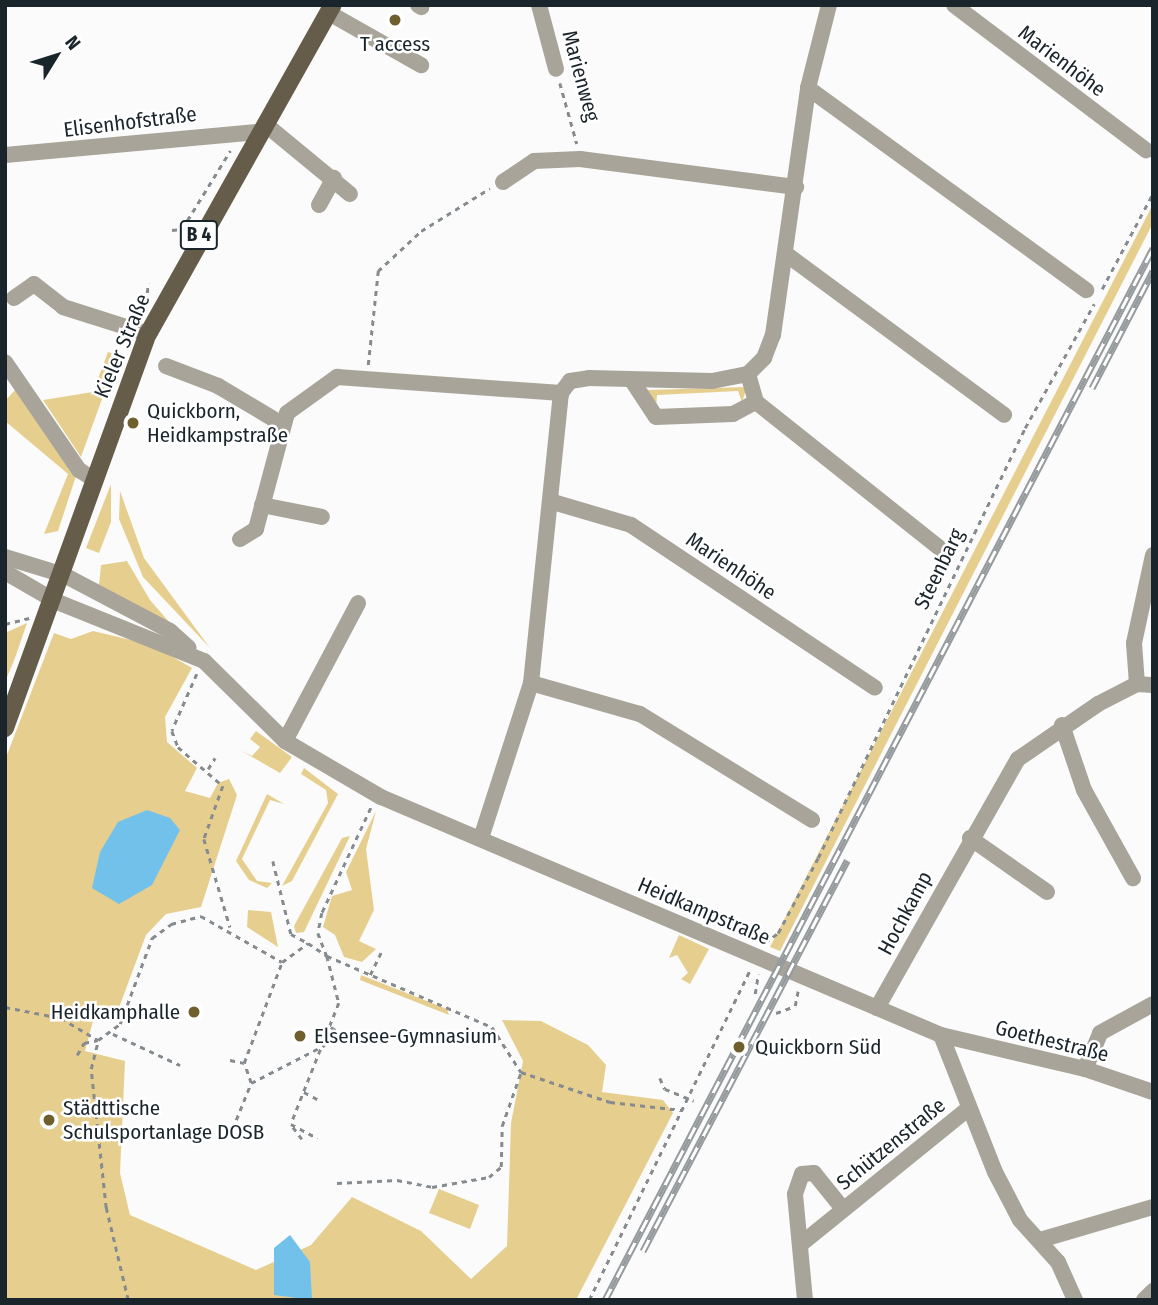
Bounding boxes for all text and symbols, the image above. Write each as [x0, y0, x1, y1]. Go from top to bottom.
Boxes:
marker: T access [387, 12, 403, 28]
street label: Marienhöhe [1013, 20, 1111, 102]
north arrow [21, 21, 91, 91]
street label: Marienweg [557, 28, 605, 124]
text: N [60, 31, 86, 54]
place label: T access [360, 31, 430, 57]
street label: Elisenhofstraße [62, 101, 198, 143]
road number: B 4 [180, 219, 218, 250]
street label: Kieler Straße [89, 290, 155, 402]
place label: Quickborn, Heidkampstraße [147, 398, 288, 448]
marker: Quickborn, Heidkampstraße [125, 415, 141, 431]
street label: Steenbarg [909, 524, 969, 614]
street label: Marienhöhe [681, 527, 781, 605]
street label: Hochkamp [873, 867, 937, 959]
street label: Heidkampstraße [634, 872, 774, 950]
place label: Heidkamphalle [51, 999, 180, 1025]
marker: Heidkamphalle [186, 1004, 202, 1020]
street label: Goethestraße [993, 1015, 1111, 1067]
place label: Elsensee-Gymnasium [314, 1023, 497, 1049]
marker: Elsensee-Gymnasium [292, 1028, 308, 1044]
place label: Quickborn Süd [755, 1034, 881, 1060]
marker: Quickborn Süd [729, 1037, 749, 1057]
street label: Schützenstraße [832, 1093, 950, 1195]
place label: Städttische Schulsportanlage DOSB [63, 1095, 264, 1145]
marker: Städttische Schulsportanlage DOSB [41, 1112, 57, 1128]

